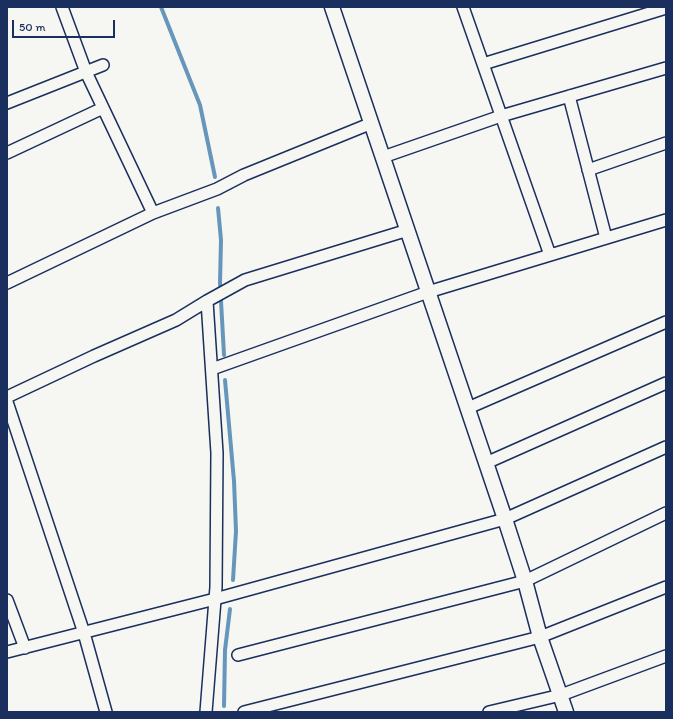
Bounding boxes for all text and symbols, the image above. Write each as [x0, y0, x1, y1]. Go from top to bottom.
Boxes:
scale bar [14, 12, 117, 38]
text: 50 m [19, 20, 45, 34]

